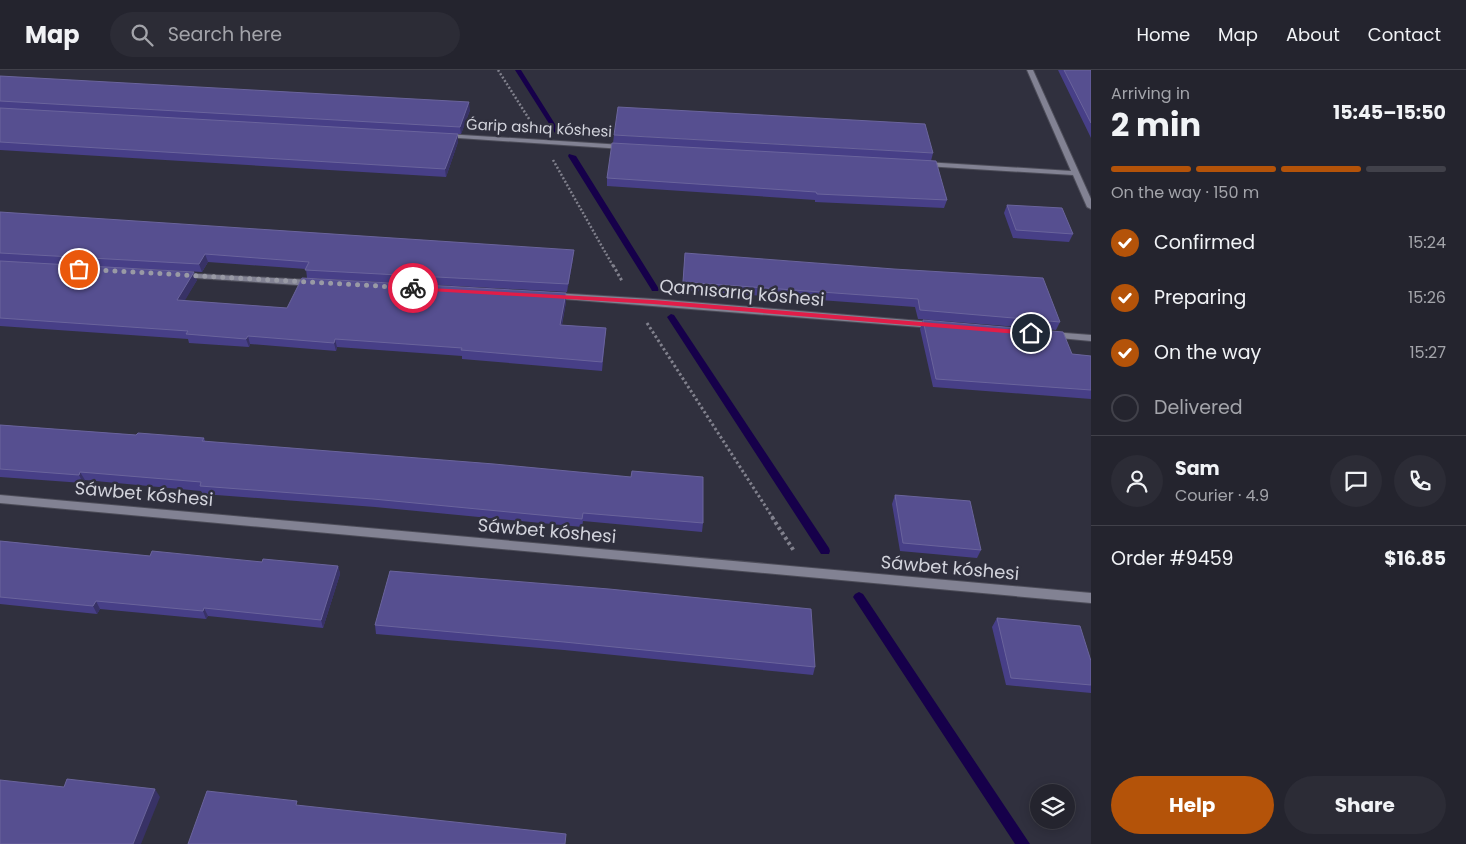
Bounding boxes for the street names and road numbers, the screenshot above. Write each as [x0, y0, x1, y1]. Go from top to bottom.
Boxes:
street label: Ǵarip ashıq kóshesi [465, 113, 613, 142]
street label: Qamısarıq kóshesi [658, 273, 826, 312]
street label: Sáwbet kóshesi [74, 475, 214, 512]
street label: Sáwbet kóshesi [477, 512, 617, 549]
street label: Sáwbet kóshesi [880, 549, 1020, 586]

